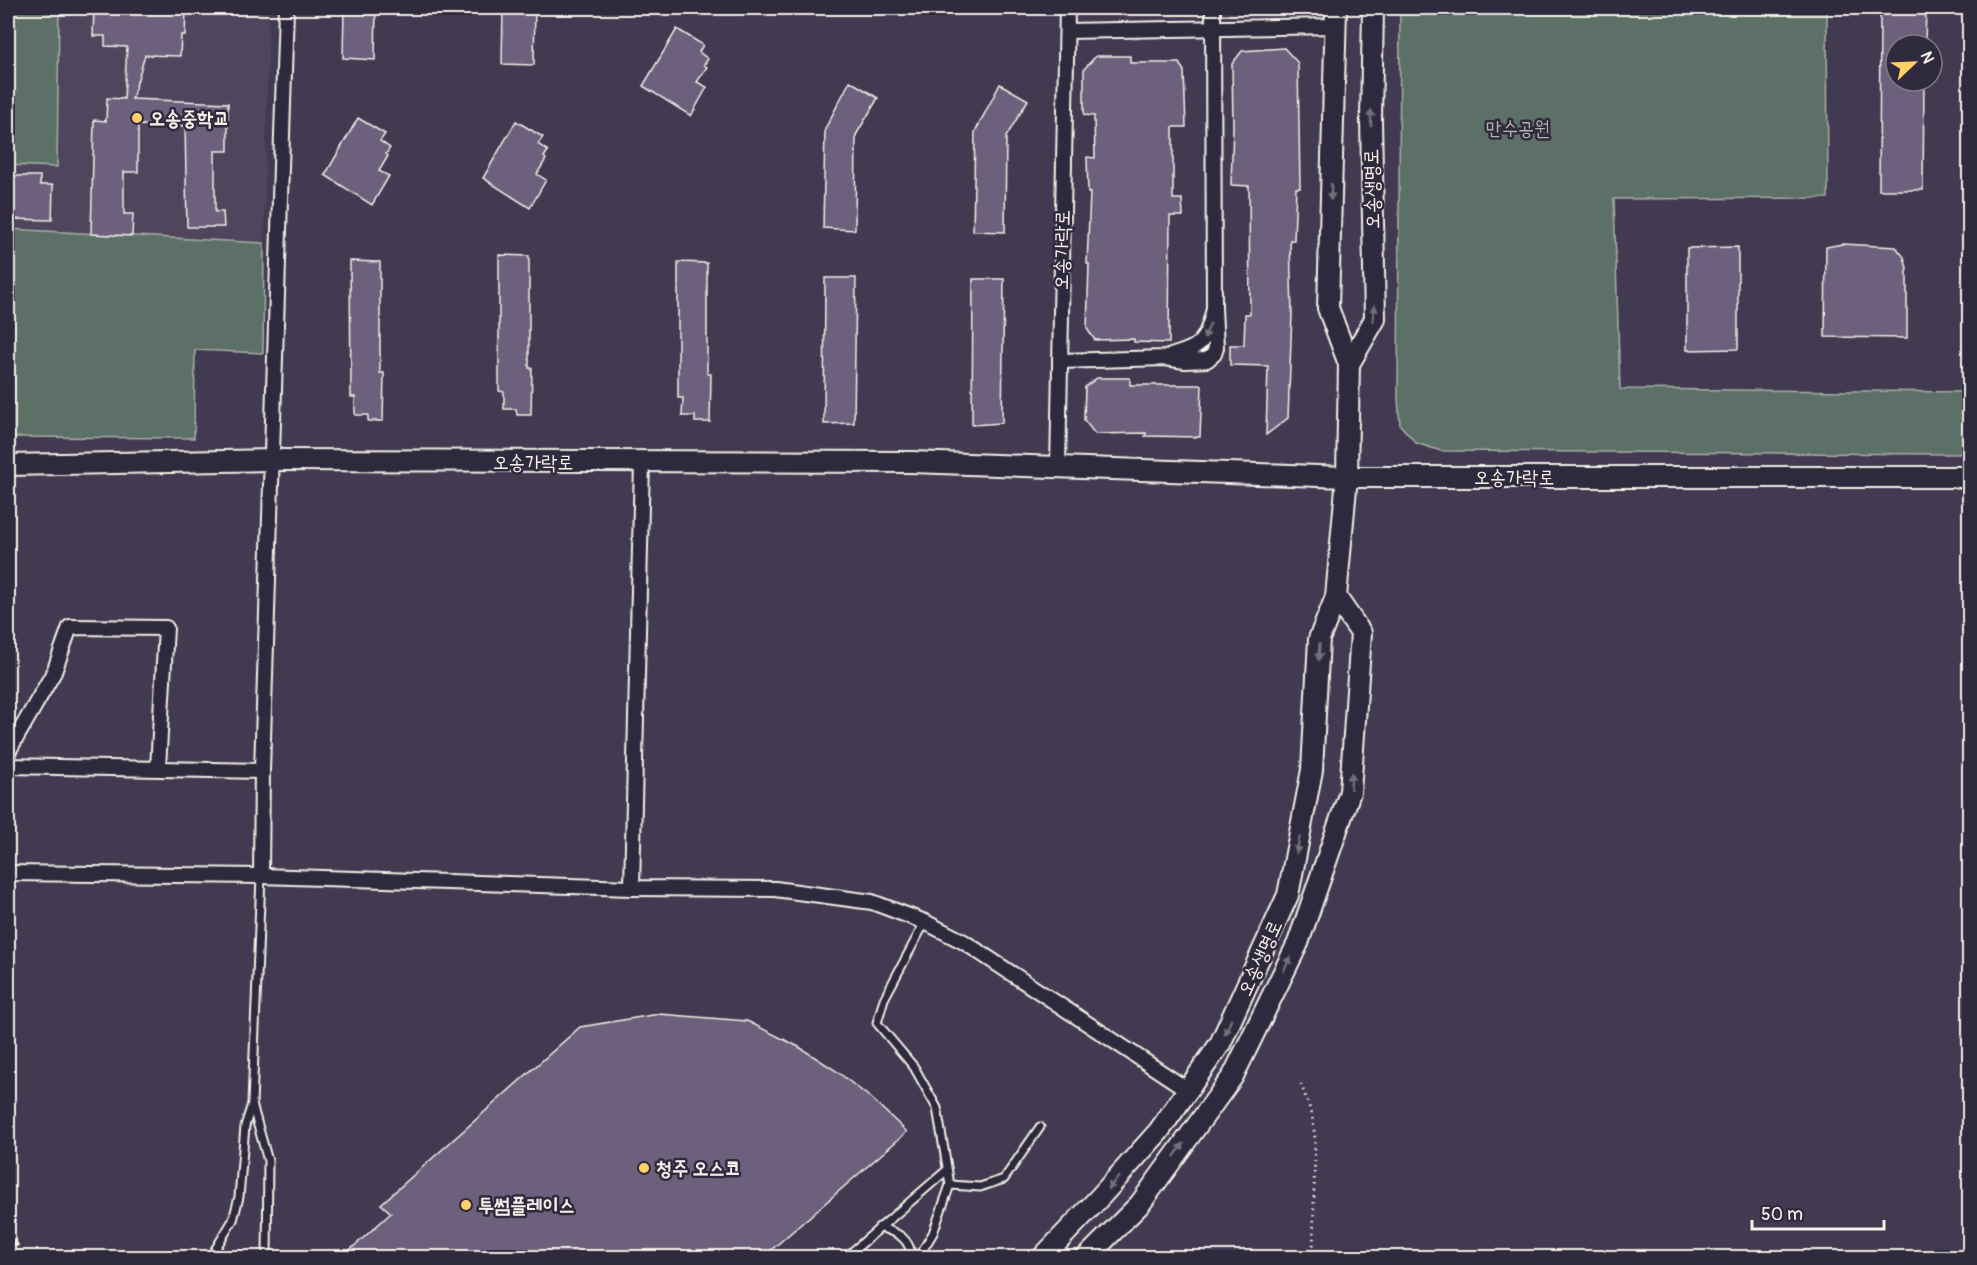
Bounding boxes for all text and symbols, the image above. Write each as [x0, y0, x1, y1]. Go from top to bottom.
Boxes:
north arrow [1884, 33, 1944, 93]
text: N [1916, 49, 1938, 67]
place label: 오송중학교 [149, 106, 229, 131]
one-way arrow [1366, 108, 1376, 127]
marker: 오송중학교 [130, 111, 144, 125]
park label: 만수공원 [1486, 116, 1550, 141]
street label: 오송생명로 [1359, 149, 1385, 229]
one-way arrow [1326, 182, 1336, 201]
street label: 오송가락로 [1049, 210, 1075, 290]
one-way arrow [1369, 303, 1379, 322]
one-way arrow [1202, 322, 1212, 340]
street label: 오송가락로 [493, 450, 573, 475]
street label: 오송가락로 [1474, 465, 1554, 490]
one-way arrow [1314, 643, 1323, 662]
one-way arrow [1346, 771, 1355, 790]
one-way arrow [1293, 836, 1302, 855]
street label: 오송생명로 [1232, 916, 1288, 1000]
one-way arrow [1283, 956, 1292, 973]
one-way arrow [1224, 1018, 1233, 1035]
one-way arrow [1173, 1143, 1185, 1159]
place label: 청주 오스코 [656, 1156, 741, 1181]
marker: 청주 오스코 [637, 1161, 651, 1175]
one-way arrow [1107, 1175, 1120, 1190]
place label: 투썸플레이스 [478, 1193, 575, 1218]
scale bar [1752, 1193, 1884, 1231]
marker: 투썸플레이스 [459, 1198, 473, 1212]
text: 50 m [1761, 1203, 1803, 1226]

